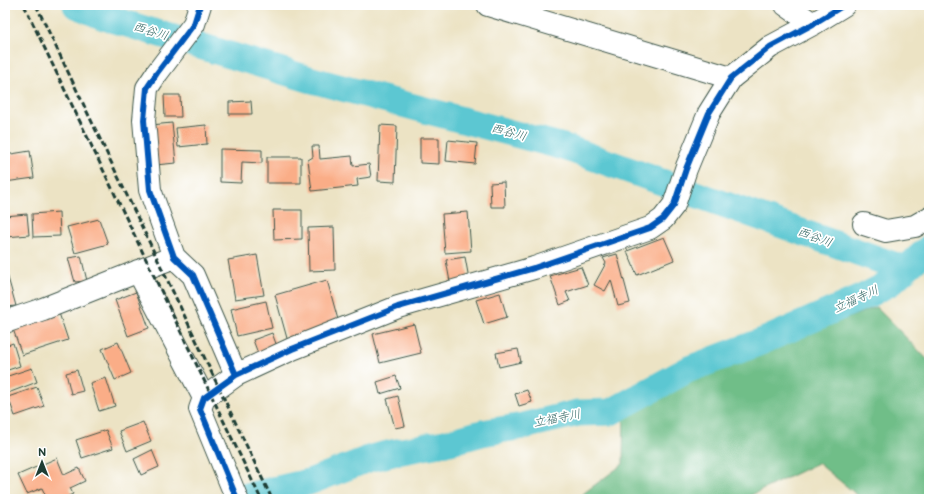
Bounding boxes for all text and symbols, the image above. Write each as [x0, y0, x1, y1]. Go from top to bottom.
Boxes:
water label: 西谷川 [131, 19, 170, 44]
water label: 西谷川 [490, 121, 528, 144]
water label: 西谷川 [795, 224, 834, 251]
water label: 立福寺川 [831, 283, 881, 316]
water label: 立福寺川 [532, 407, 582, 430]
north arrow [22, 442, 62, 482]
text: N [38, 446, 46, 459]

